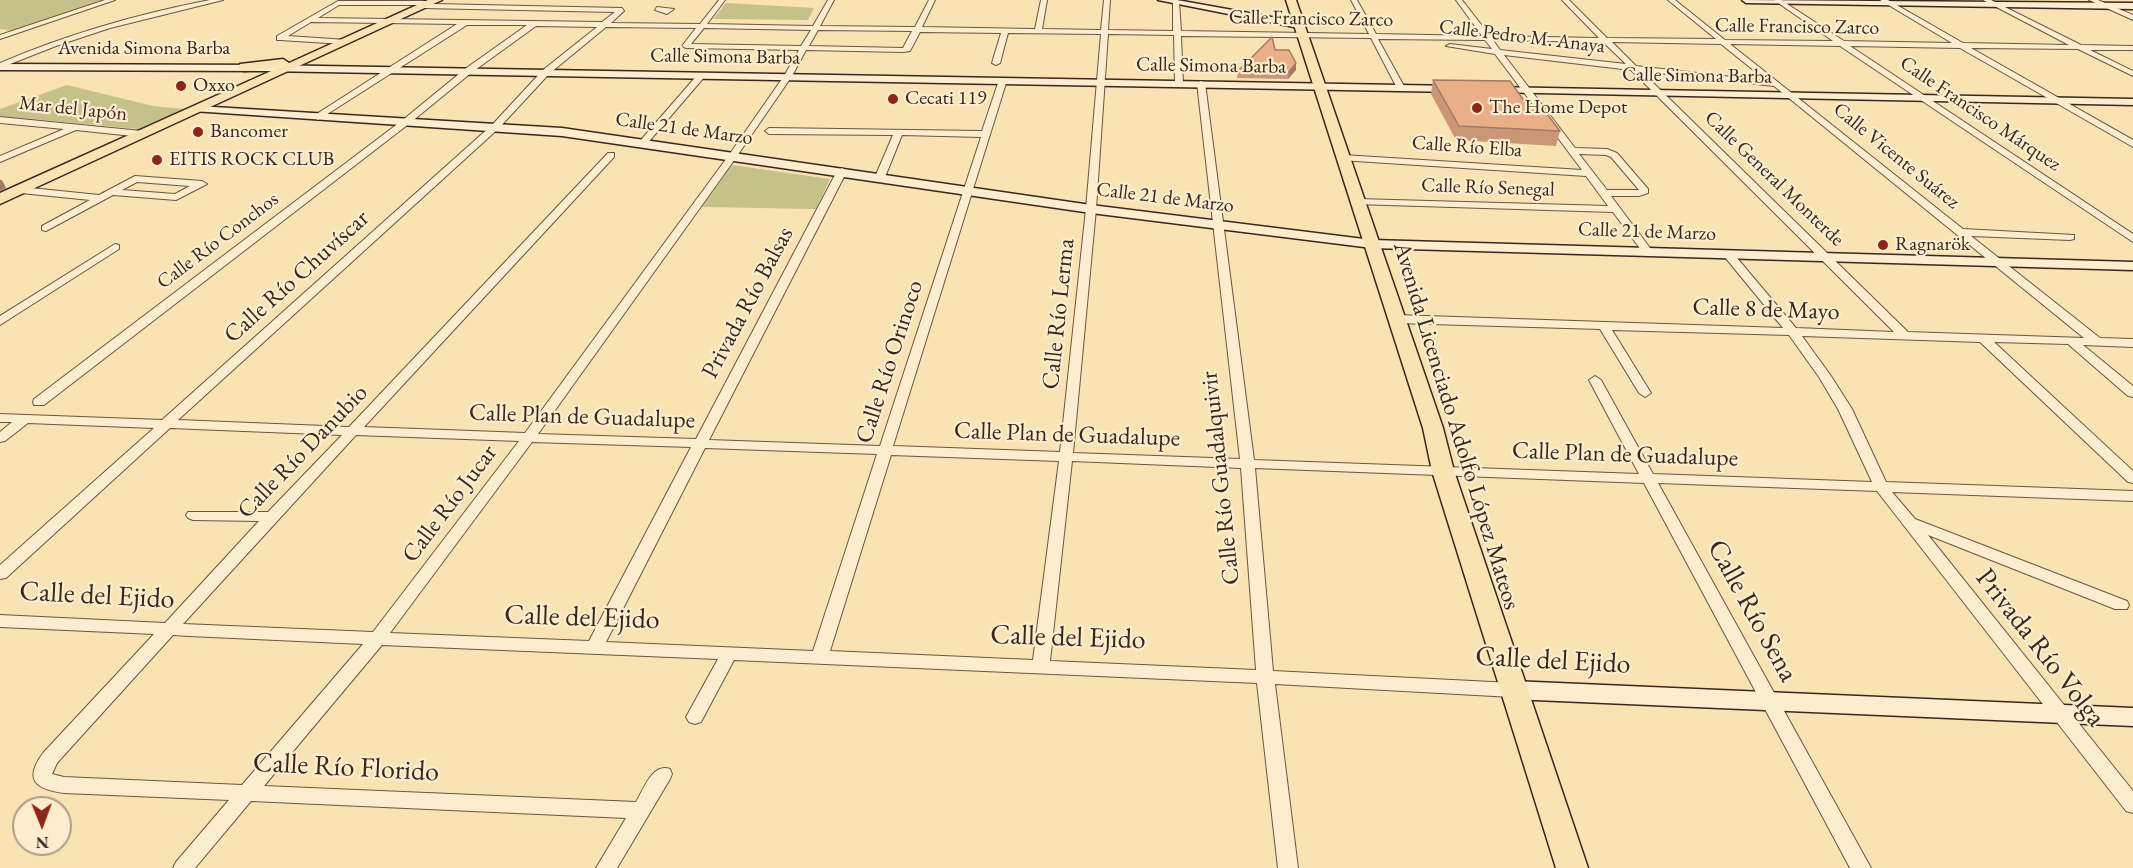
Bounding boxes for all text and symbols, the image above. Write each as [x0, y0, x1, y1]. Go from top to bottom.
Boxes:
street label: Calle Francisco Zarco [1229, 6, 1393, 32]
street label: Calle Francisco Zarco [1715, 14, 1879, 40]
street label: Calle Pedro M. Anaya [1438, 15, 1606, 59]
street label: Avenida Simona Barba [58, 37, 230, 61]
street label: Calle Simona Barba [650, 44, 800, 70]
street label: Calle Francisco Márquez [1895, 51, 2065, 177]
street label: Calle Simona Barba [1136, 53, 1286, 79]
street label: Calle Simona Barba [1622, 63, 1772, 89]
place label: Oxxo [193, 74, 235, 98]
marker: Oxxo [174, 79, 188, 93]
place label: Cecati 119 [905, 87, 987, 111]
street label: Mar del Japón [18, 91, 128, 127]
marker: Cecati 119 [886, 92, 900, 106]
place label: The Home Depot [1489, 96, 1627, 120]
street label: Calle Vicente Suárez [1828, 98, 1964, 214]
marker: The Home Depot [1470, 101, 1484, 115]
street label: Calle General Monterde [1699, 106, 1849, 252]
street label: Calle 21 de Marzo [614, 107, 754, 151]
place label: Bancomer [210, 120, 288, 144]
marker: Bancomer [191, 125, 205, 139]
street label: Calle Río Elba [1411, 131, 1523, 163]
place label: EITIS ROCK CLUB [169, 148, 334, 172]
marker: EITIS ROCK CLUB [150, 153, 164, 167]
street label: Calle Río Senegal [1421, 174, 1555, 202]
street label: Calle 21 de Marzo [1095, 178, 1235, 218]
street label: Calle Río Conchos [152, 187, 284, 295]
street label: Calle Río Chuvíscar [219, 204, 375, 350]
street label: Calle 21 de Marzo [1577, 218, 1717, 246]
street label: Privada Río Balsas [696, 222, 800, 384]
place label: Ragnarök [1895, 233, 1970, 257]
street label: Calle Río Lerma [1037, 237, 1081, 391]
marker: Ragnarök [1876, 238, 1890, 252]
street label: Avenida Licenciado Adolfo López Mateos [1386, 239, 1526, 613]
street label: Calle Río Orinoco [850, 277, 930, 447]
street label: Calle 8 de Mayo [1692, 293, 1840, 327]
street label: Calle Río Guadalquivir [1195, 370, 1247, 586]
street label: Calle Río Danubio [232, 379, 374, 525]
street label: Calle Plan de Guadalupe [468, 399, 696, 435]
street label: Calle Plan de Guadalupe [953, 417, 1181, 453]
street label: Calle Plan de Guadalupe [1511, 437, 1739, 473]
street label: Calle Río Jucar [396, 440, 504, 568]
street label: Calle Río Sena [1699, 534, 1805, 688]
street label: Privada Río Volga [1968, 562, 2112, 734]
street label: Calle del Ejido [19, 575, 175, 617]
street label: Calle del Ejido [504, 598, 660, 638]
street label: Calle del Ejido [990, 618, 1146, 658]
street label: Calle del Ejido [1475, 640, 1631, 682]
street label: Calle Río Florido [252, 746, 440, 790]
north arrow [12, 796, 72, 856]
text: N [36, 832, 49, 853]

